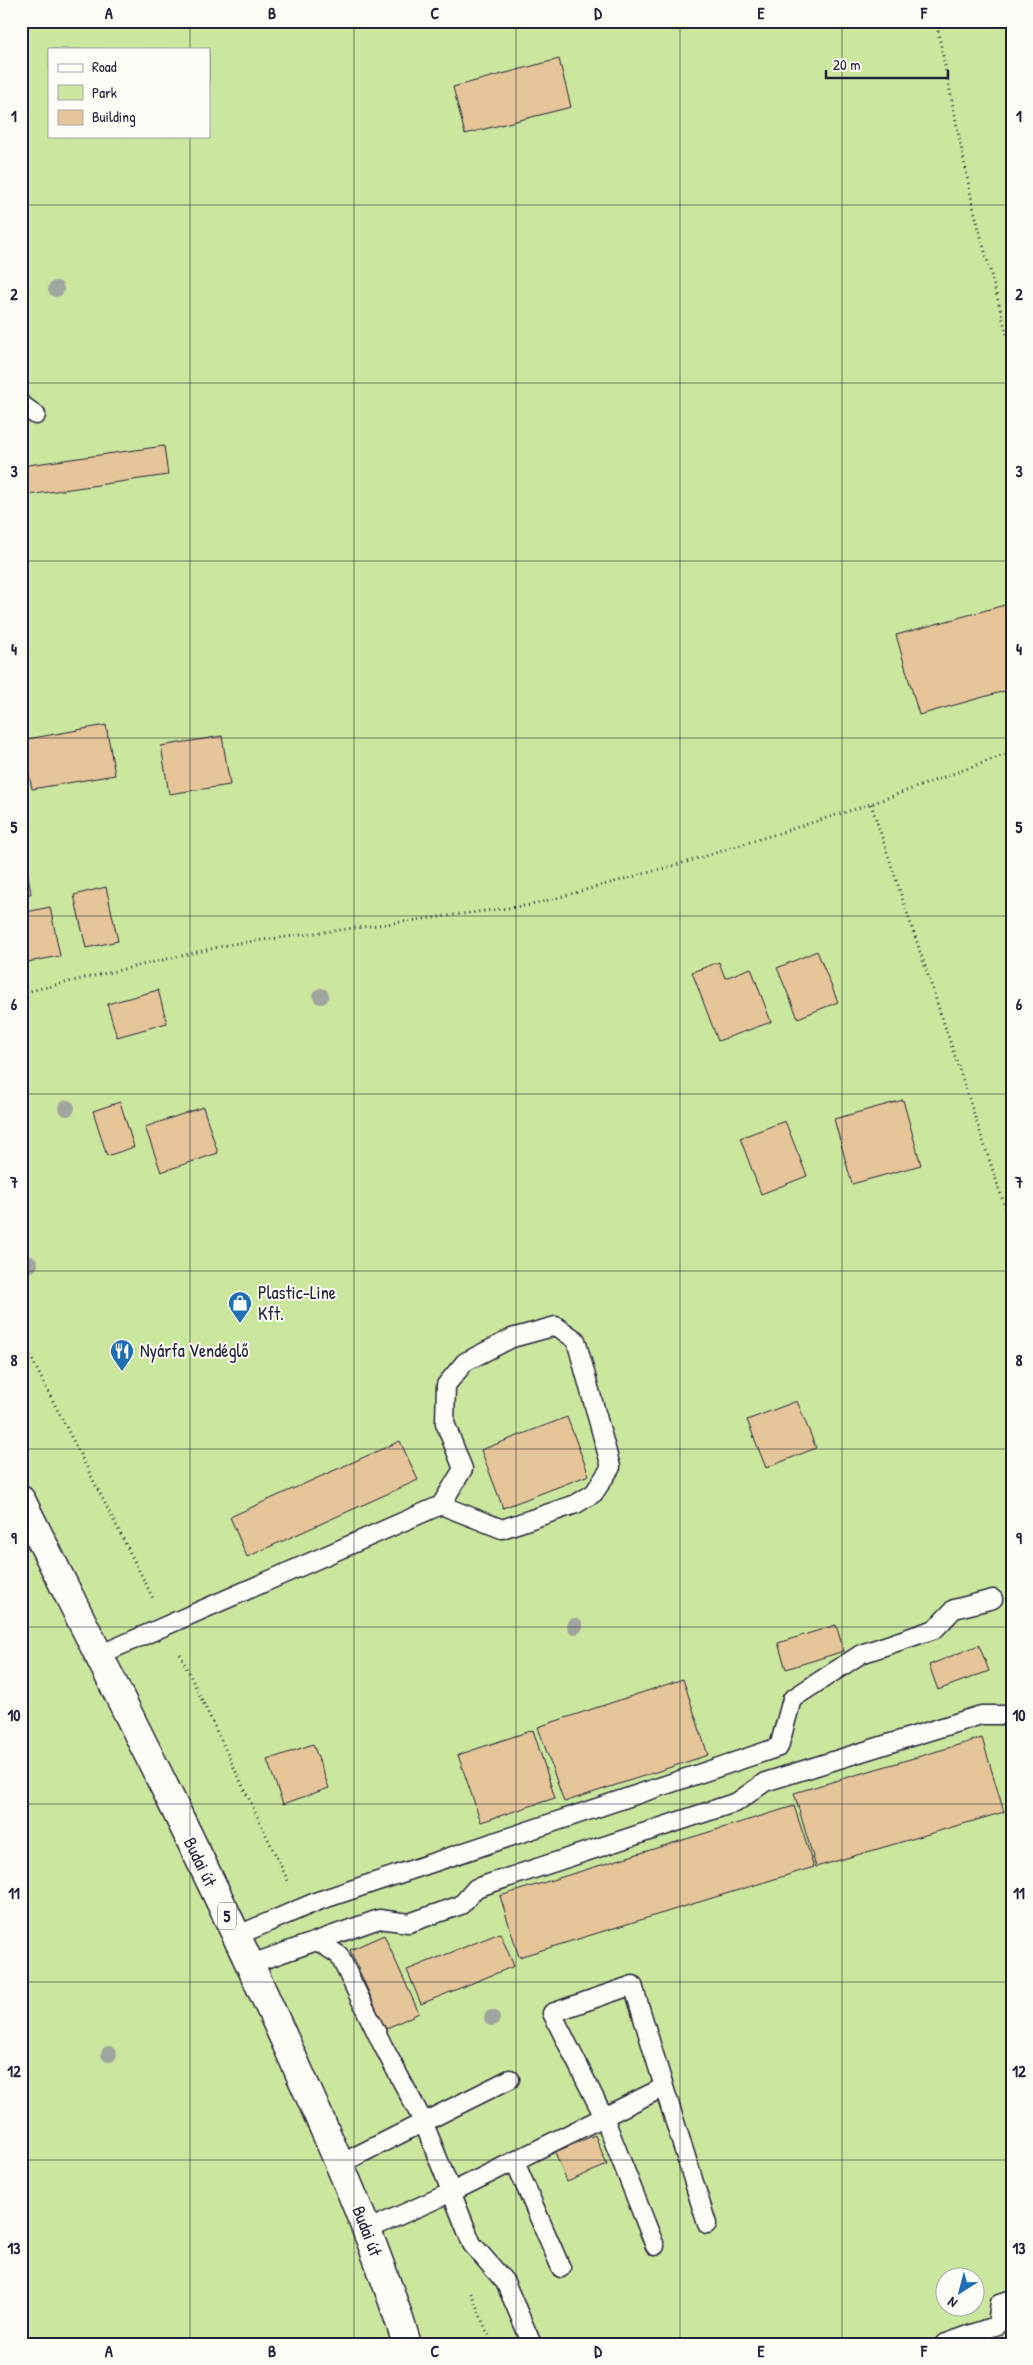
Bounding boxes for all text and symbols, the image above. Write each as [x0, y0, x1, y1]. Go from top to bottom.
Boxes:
text: A [105, 2, 113, 24]
text: B [268, 2, 276, 24]
text: C [431, 2, 440, 24]
text: D [594, 2, 602, 24]
text: E [757, 2, 765, 24]
text: F [920, 2, 928, 24]
legend [48, 48, 210, 138]
scale bar [826, 48, 948, 80]
text: 20 m [833, 54, 860, 75]
text: Road [92, 56, 117, 77]
text: Park [92, 82, 117, 103]
text: 1 [11, 105, 17, 127]
text: 1 [1016, 105, 1022, 127]
text: Building [92, 106, 136, 127]
text: 2 [10, 283, 18, 305]
text: 2 [1015, 283, 1023, 305]
text: 3 [10, 460, 18, 482]
text: 3 [1015, 460, 1023, 482]
text: 4 [11, 638, 17, 660]
text: 4 [1016, 638, 1022, 660]
text: 5 [11, 816, 18, 838]
text: 5 [1016, 816, 1023, 838]
text: 6 [11, 993, 18, 1015]
text: 6 [1016, 993, 1023, 1015]
text: 7 [9, 1171, 18, 1193]
text: 7 [1014, 1171, 1023, 1193]
place label: Plastic-Line Kft. [258, 1280, 336, 1326]
shop icon: Plastic-Line Kft. [227, 1290, 253, 1324]
restaurant icon: Nyárfa Vendéglő [109, 1338, 135, 1372]
place label: Nyárfa Vendéglő [140, 1338, 249, 1363]
text: 8 [11, 1349, 18, 1371]
text: 8 [1016, 1349, 1023, 1371]
text: 9 [11, 1527, 17, 1549]
text: 9 [1016, 1527, 1022, 1549]
text: 10 [8, 1704, 20, 1726]
text: 10 [1013, 1704, 1025, 1726]
street label: Budai út [178, 1833, 223, 1891]
text: 11 [8, 1882, 20, 1904]
text: 11 [1013, 1882, 1025, 1904]
road number: 5 [218, 1902, 236, 1930]
text: 12 [7, 2060, 21, 2082]
text: 12 [1012, 2060, 1026, 2082]
street label: Budai út [346, 2202, 389, 2260]
text: 13 [8, 2237, 20, 2259]
text: 13 [1013, 2237, 1025, 2259]
north arrow [936, 2268, 986, 2318]
text: N [943, 2293, 961, 2313]
text: A [105, 2340, 113, 2362]
text: B [268, 2340, 276, 2362]
text: C [431, 2340, 440, 2362]
text: D [594, 2340, 602, 2362]
text: E [757, 2340, 765, 2362]
text: F [920, 2340, 928, 2362]

